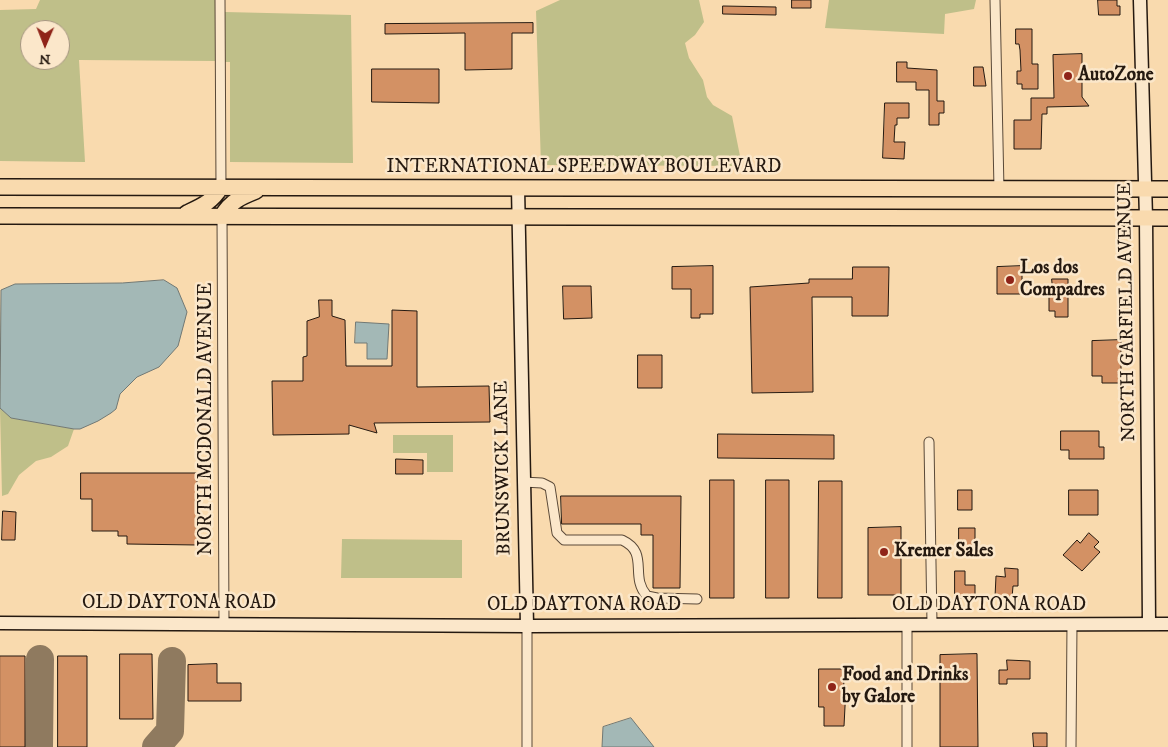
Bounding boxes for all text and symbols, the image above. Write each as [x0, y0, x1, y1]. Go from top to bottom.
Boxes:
north arrow [20, 20, 70, 70]
text: N [39, 50, 51, 68]
place label: AutoZone [1078, 65, 1154, 87]
marker: AutoZone [1062, 70, 1074, 82]
street label: INTERNATIONAL SPEEDWAY BOULEVARD [387, 157, 781, 179]
street label: NORTH GARFIELD AVENUE [1114, 182, 1142, 442]
place label: Los dos Compadres [1020, 258, 1105, 302]
marker: Los dos Compadres [1004, 274, 1016, 286]
street label: NORTH MCDONALD AVENUE [196, 283, 218, 555]
street label: BRUNSWICK LANE [491, 381, 517, 555]
place label: Kremer Sales [894, 541, 993, 563]
marker: Kremer Sales [878, 546, 890, 558]
street label: OLD DAYTONA ROAD [82, 593, 276, 615]
street label: OLD DAYTONA ROAD [487, 595, 681, 617]
street label: OLD DAYTONA ROAD [892, 595, 1086, 617]
place label: Food and Drinks by Galore [842, 665, 968, 709]
marker: Food and Drinks by Galore [826, 681, 838, 693]

